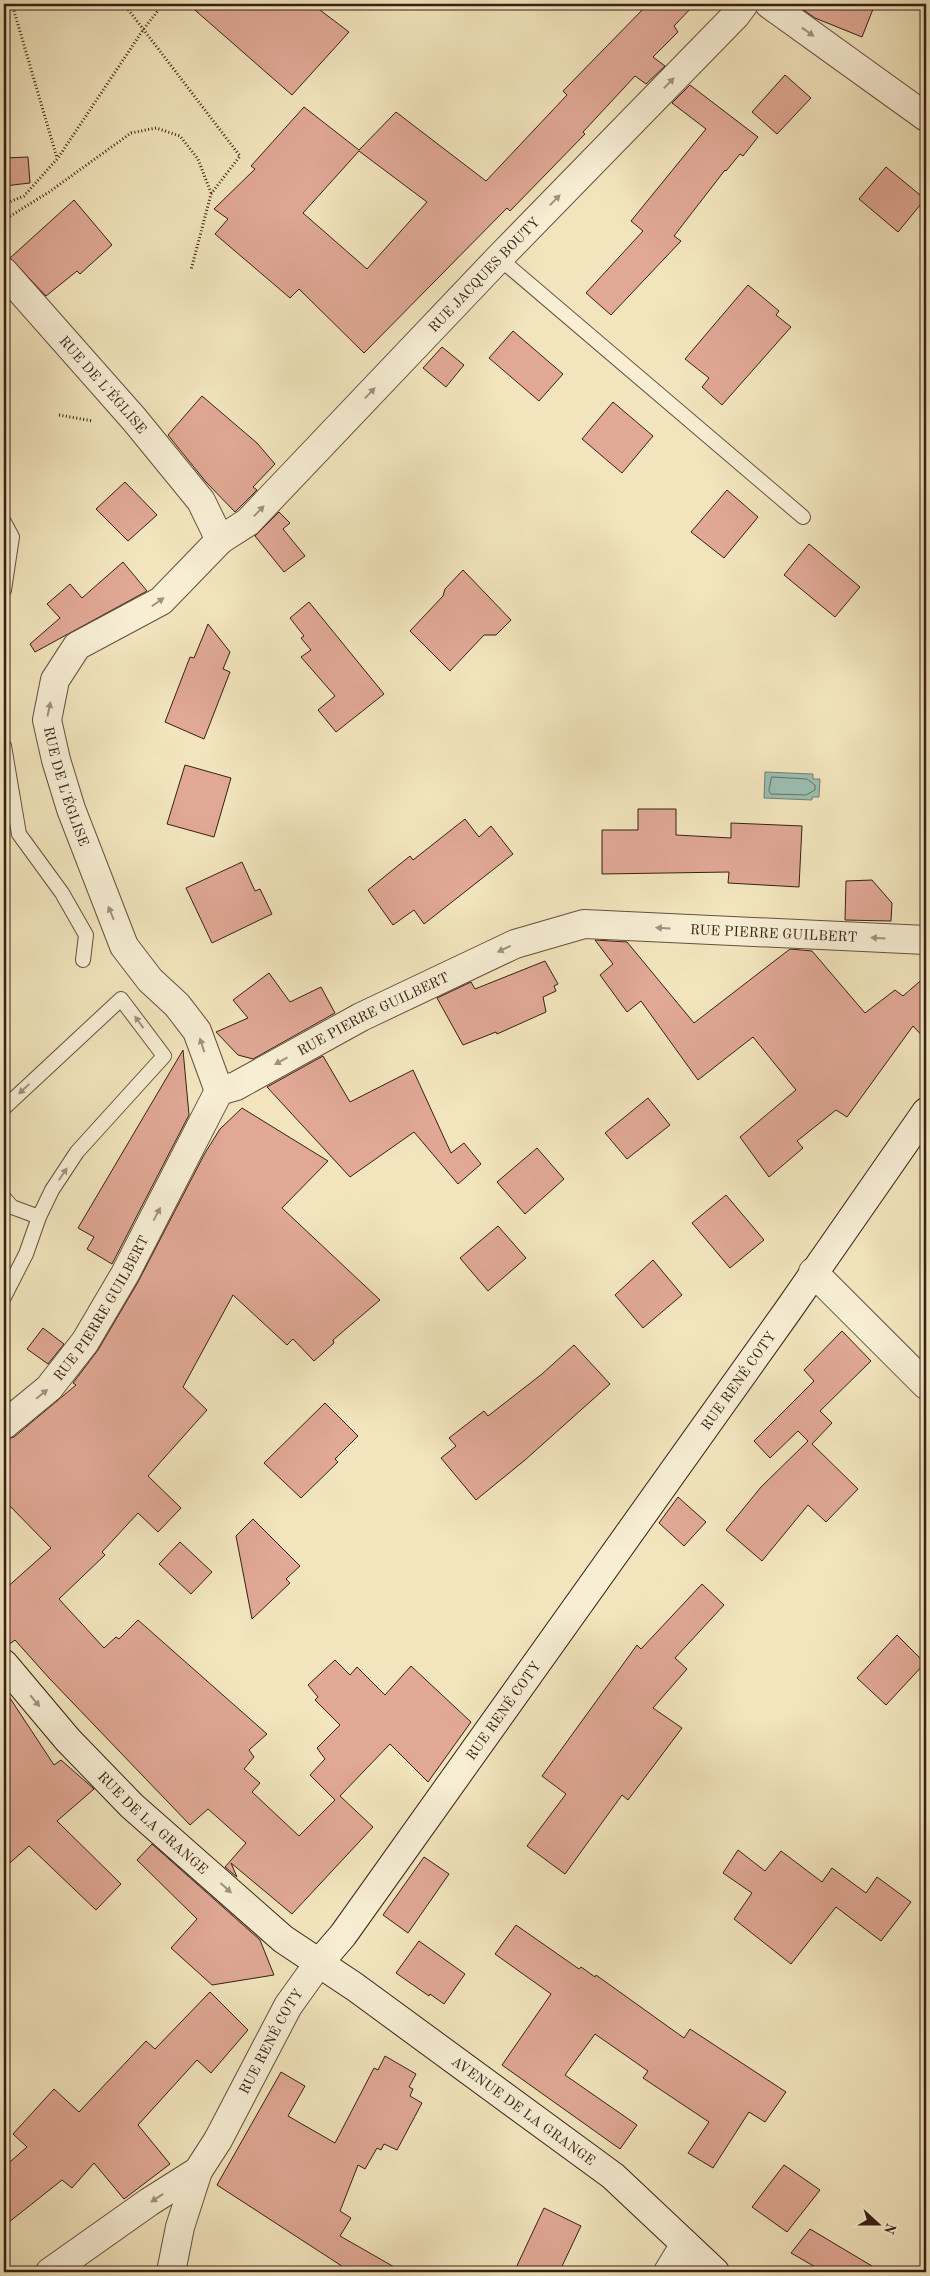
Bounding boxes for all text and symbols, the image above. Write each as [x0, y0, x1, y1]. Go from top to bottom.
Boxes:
one-way arrow [801, 27, 815, 37]
one-way arrow [663, 78, 675, 90]
one-way arrow [549, 194, 561, 206]
street label: RUE JACQUES BOUTY [426, 215, 543, 335]
street label: RUE DE L'ÉGLISE [56, 334, 149, 436]
one-way arrow [364, 387, 376, 399]
one-way arrow [252, 505, 264, 517]
one-way arrow [151, 597, 165, 607]
one-way arrow [45, 701, 53, 717]
street label: RUE DE L'ÉGLISE [41, 725, 91, 848]
one-way arrow [107, 905, 115, 920]
street label: RUE PIERRE GUILBERT [690, 923, 858, 945]
one-way arrow [655, 924, 671, 932]
one-way arrow [869, 933, 885, 941]
one-way arrow [497, 945, 511, 953]
street label: RUE PIERRE GUILBERT [295, 970, 451, 1059]
one-way arrow [133, 1016, 144, 1029]
one-way arrow [197, 1038, 205, 1053]
one-way arrow [274, 1057, 288, 1066]
one-way arrow [18, 1083, 30, 1095]
one-way arrow [58, 1167, 68, 1181]
one-way arrow [153, 1206, 161, 1221]
street label: RUE PIERRE GUILBERT [52, 1234, 151, 1384]
street label: RUE RENÉ COTY [699, 1329, 779, 1433]
one-way arrow [35, 1389, 48, 1400]
street label: RUE RENÉ COTY [464, 1659, 544, 1763]
one-way arrow [29, 1694, 40, 1707]
street label: RUE DE LA GRANGE [95, 1769, 210, 1877]
one-way arrow [219, 1882, 231, 1894]
street label: RUE RENÉ COTY [237, 1987, 306, 2097]
street label: AVENUE DE LA GRANGE [449, 2054, 597, 2168]
one-way arrow [150, 2193, 163, 2202]
north arrow [852, 2198, 902, 2248]
text: N [881, 2221, 898, 2236]

